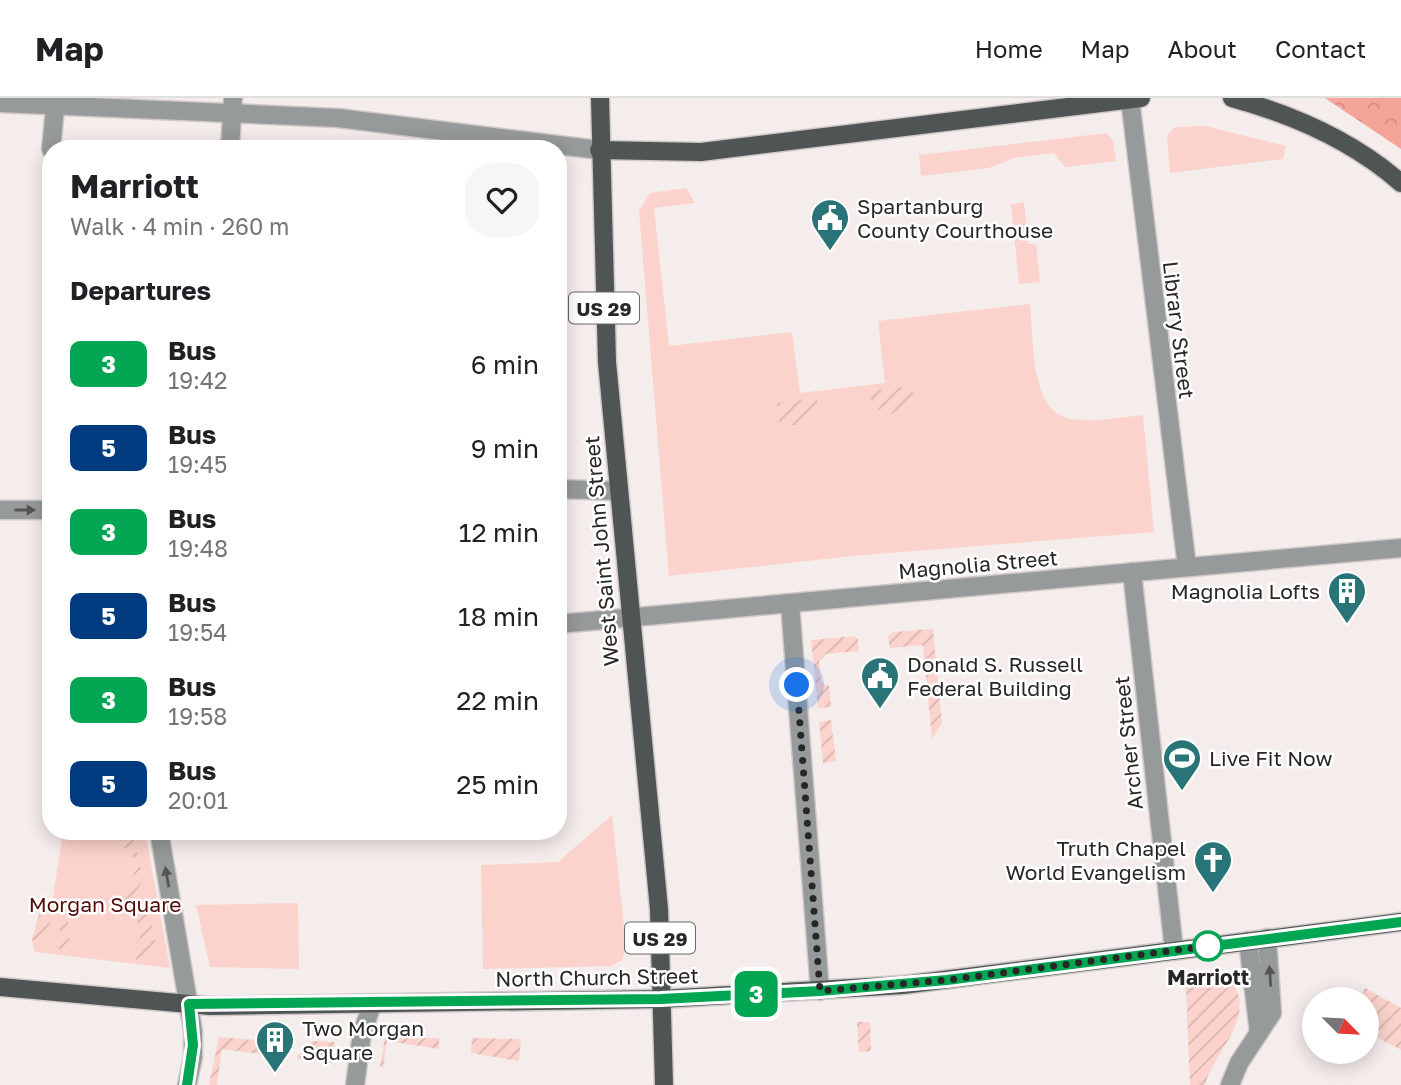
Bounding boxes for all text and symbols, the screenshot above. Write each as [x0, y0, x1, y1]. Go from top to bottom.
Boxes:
text: Map [35, 29, 104, 68]
text: Home [975, 34, 1043, 63]
text: Map [1081, 34, 1130, 63]
text: About [1168, 34, 1237, 63]
text: Contact [1275, 34, 1366, 63]
button: heart [465, 163, 539, 237]
text: Marriott [70, 166, 199, 205]
place label: Spartanburg County Courthouse [857, 193, 1053, 243]
public building icon: Spartanburg County Courthouse [809, 197, 851, 252]
text: Walk · 4 min · 260 m [70, 212, 289, 240]
street label: Library Street [1158, 260, 1200, 400]
text: Departures [70, 275, 211, 306]
road number: US 29 [569, 292, 639, 324]
text: Bus [168, 335, 216, 366]
text: 3 [101, 349, 116, 378]
text: 6 min [471, 349, 539, 380]
text: 19:42 [168, 366, 227, 394]
text: Bus [168, 419, 216, 450]
text: 5 [101, 433, 116, 462]
text: 9 min [471, 433, 539, 464]
street label: West Saint John Street [578, 435, 624, 667]
text: 19:45 [168, 450, 227, 478]
text: Bus [168, 503, 216, 534]
one-way arrow [15, 504, 37, 516]
text: 3 [101, 517, 116, 546]
text: 12 min [459, 517, 539, 548]
text: 19:48 [168, 534, 228, 562]
street label: Magnolia Street [897, 544, 1059, 584]
building icon: Magnolia Lofts [1326, 570, 1368, 625]
place label: Magnolia Lofts [1171, 578, 1320, 604]
text: Bus [168, 587, 216, 618]
text: 5 [101, 601, 116, 630]
text: 18 min [458, 601, 539, 632]
text: 19:54 [168, 618, 227, 646]
place label: Donald S. Russell Federal Building [907, 651, 1083, 701]
public building icon: Donald S. Russell Federal Building [859, 655, 901, 710]
your location [779, 667, 814, 702]
text: Bus [168, 671, 216, 702]
street label: Archer Street [1108, 675, 1148, 811]
text: 3 [101, 685, 116, 714]
text: 22 min [456, 685, 539, 716]
text: 19:58 [168, 702, 227, 730]
sports icon: Live Fit Now [1161, 737, 1203, 792]
place label: Live Fit Now [1209, 745, 1333, 771]
text: Bus [168, 755, 216, 786]
text: 5 [101, 769, 116, 798]
text: 25 min [456, 769, 539, 800]
text: 20:01 [168, 786, 228, 814]
place label: Truth Chapel World Evangelism [1006, 835, 1186, 885]
church icon: Truth Chapel World Evangelism [1192, 839, 1234, 894]
one-way arrow [161, 866, 172, 888]
park label: Morgan Square [29, 891, 181, 917]
road number: US 29 [625, 922, 695, 954]
marker: Marriott [1193, 931, 1223, 961]
street label: North Church Street [495, 962, 699, 992]
place label: Marriott [1167, 964, 1249, 990]
one-way arrow [1264, 964, 1275, 986]
line badge: 3 [733, 971, 779, 1017]
text: 3 [749, 979, 763, 1008]
north arrow [1302, 987, 1379, 1064]
map controls [1302, 987, 1379, 1064]
place label: Two Morgan Square [302, 1015, 424, 1065]
building icon: Two Morgan Square [254, 1019, 296, 1074]

